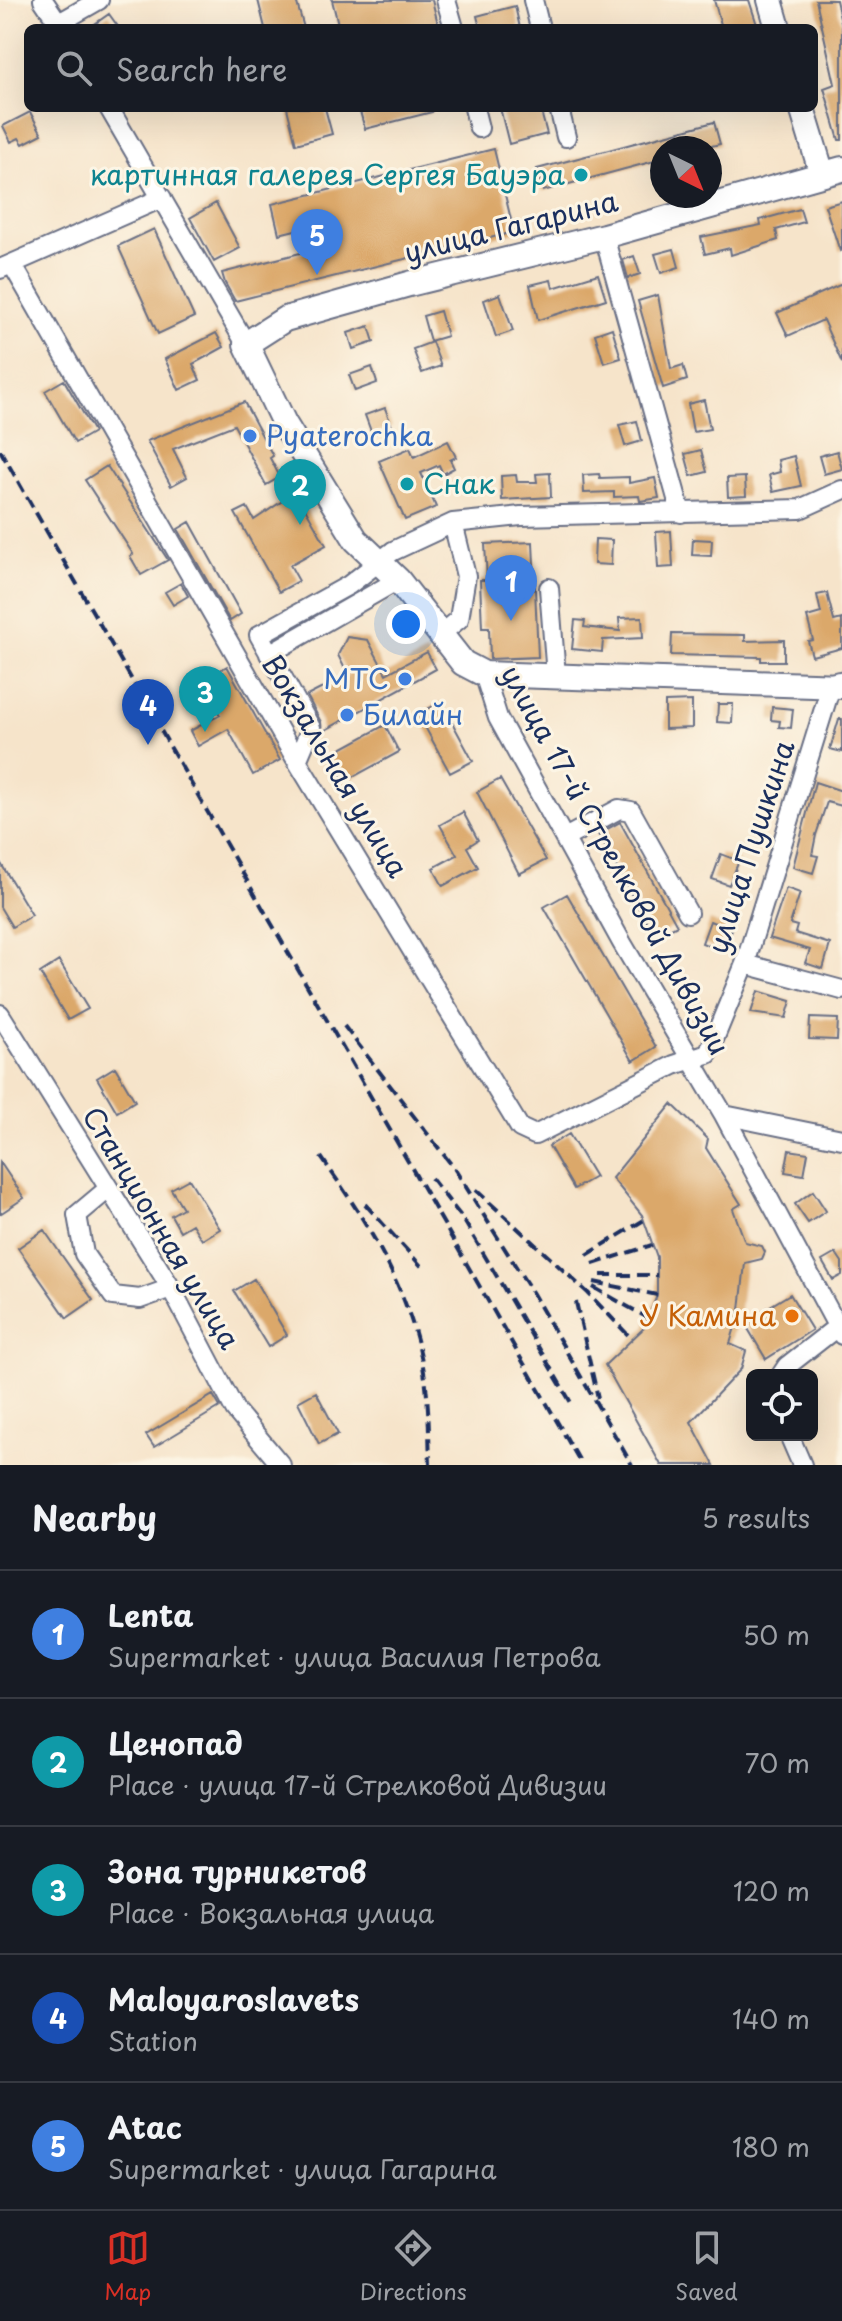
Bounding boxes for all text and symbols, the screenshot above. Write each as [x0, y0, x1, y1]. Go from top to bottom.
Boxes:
search box [24, 24, 818, 112]
icon: search [52, 46, 96, 90]
text: Search here [116, 46, 288, 91]
north arrow [650, 136, 722, 208]
place label: картинная галерея Сергея Бауэра [90, 152, 566, 195]
marker: картинная галерея Сергея Бауэра [572, 166, 590, 184]
street label: улица Гагарина [399, 178, 622, 273]
pin: 5 [291, 209, 343, 275]
place label: Pyaterochka [266, 413, 434, 456]
marker: Pyaterochka [241, 427, 259, 445]
pin: 2 [274, 459, 326, 525]
place label: Снак [423, 461, 495, 504]
marker: Снак [398, 475, 416, 493]
pin: 1 [485, 555, 537, 621]
your location [386, 604, 426, 644]
street label: Вокзальная улица [253, 645, 420, 885]
place label: МТС [323, 656, 389, 699]
street label: улица 17-й Стрелковой Дивизии [491, 656, 742, 1062]
pin: 3 [179, 666, 231, 732]
marker: МТС [396, 670, 414, 688]
pin: 4 [122, 679, 174, 745]
place label: Билайн [363, 692, 463, 735]
marker: Билайн [338, 706, 356, 724]
street label: улица Пушкина [695, 734, 804, 959]
street label: Станционная улица [73, 1098, 252, 1357]
place label: У Камина [639, 1293, 776, 1336]
marker: У Камина [783, 1307, 801, 1325]
map controls [746, 1369, 818, 1441]
button: locate [746, 1369, 818, 1441]
text: Nearby [32, 1491, 157, 1543]
text: 5 results [702, 1498, 810, 1537]
text: Lenta [108, 1592, 194, 1637]
text: 1 [52, 1615, 64, 1654]
text: 50 m [743, 1615, 810, 1654]
text: Supermarket · улица Василия Петрова [108, 1637, 601, 1676]
text: Ценопад [108, 1720, 243, 1765]
text: 2 [49, 1743, 67, 1782]
text: 70 m [745, 1743, 810, 1782]
text: Place · улица 17-й Стрелковой Дивизии [108, 1765, 607, 1804]
text: Зона турникетов [108, 1848, 367, 1893]
text: 3 [49, 1871, 67, 1910]
text: 120 m [733, 1871, 810, 1910]
text: Place · Вокзальная улица [108, 1893, 434, 1932]
text: Maloyaroslavets [108, 1976, 359, 2021]
text: 4 [49, 1999, 67, 2038]
text: 140 m [732, 1999, 810, 2038]
text: Station [108, 2021, 198, 2060]
text: Atac [108, 2104, 182, 2149]
text: 5 [50, 2127, 66, 2166]
text: 180 m [732, 2127, 810, 2166]
text: Supermarket · улица Гагарина [108, 2149, 497, 2188]
tab: Map [104, 2226, 151, 2307]
tab: Directions [360, 2226, 467, 2307]
tab: Saved [675, 2226, 738, 2307]

